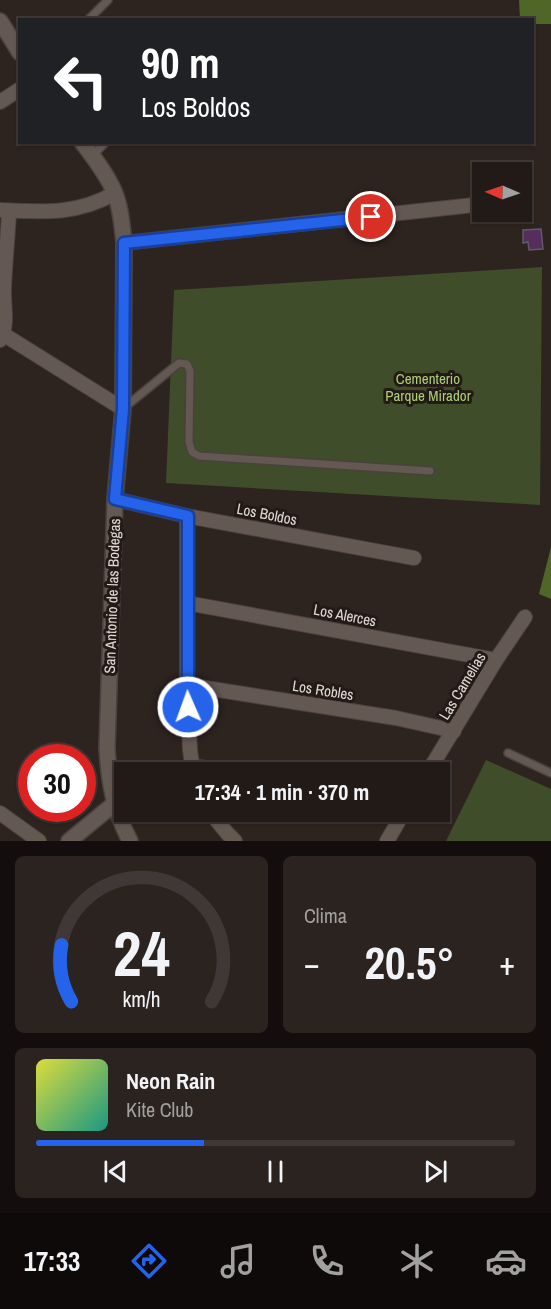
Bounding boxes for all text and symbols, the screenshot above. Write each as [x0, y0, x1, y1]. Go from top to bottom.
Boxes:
text: 90 m [141, 35, 220, 91]
icon: left [42, 42, 120, 120]
text: Los Boldos [141, 89, 251, 125]
north arrow [472, 162, 532, 222]
map controls [472, 162, 532, 222]
pin [345, 191, 396, 242]
icon: arrive [354, 200, 387, 233]
park label: Cementerio Parque Mirador [385, 368, 471, 406]
street label: Los Boldos [235, 498, 299, 530]
street label: San Antonio de las Bodegas [99, 518, 125, 674]
street label: Los Alerces [312, 599, 378, 631]
street label: Las Camelias [434, 648, 490, 724]
position arrow [156, 675, 220, 739]
street label: Los Robles [291, 675, 355, 705]
speed limit sign: 30 [18, 744, 96, 822]
text: 17:34 · 1 min · 370 m [195, 777, 369, 807]
text: Clima [304, 902, 347, 929]
text: 24 [113, 911, 170, 995]
text: 20.5° [365, 932, 454, 993]
text: − [304, 941, 320, 985]
text: + [499, 941, 515, 985]
text: km/h [122, 985, 161, 1014]
text: Neon Rain [126, 1066, 215, 1096]
text: Kite Club [126, 1096, 193, 1123]
icon: previous [99, 1155, 132, 1188]
icon: pause [259, 1155, 292, 1188]
icon: next [419, 1155, 452, 1188]
icon: directions [128, 1240, 170, 1282]
icon: music [217, 1240, 259, 1282]
icon: phone [306, 1240, 348, 1282]
icon: climate [396, 1240, 438, 1282]
icon: car [485, 1240, 527, 1282]
text: 17:33 [24, 1243, 80, 1279]

